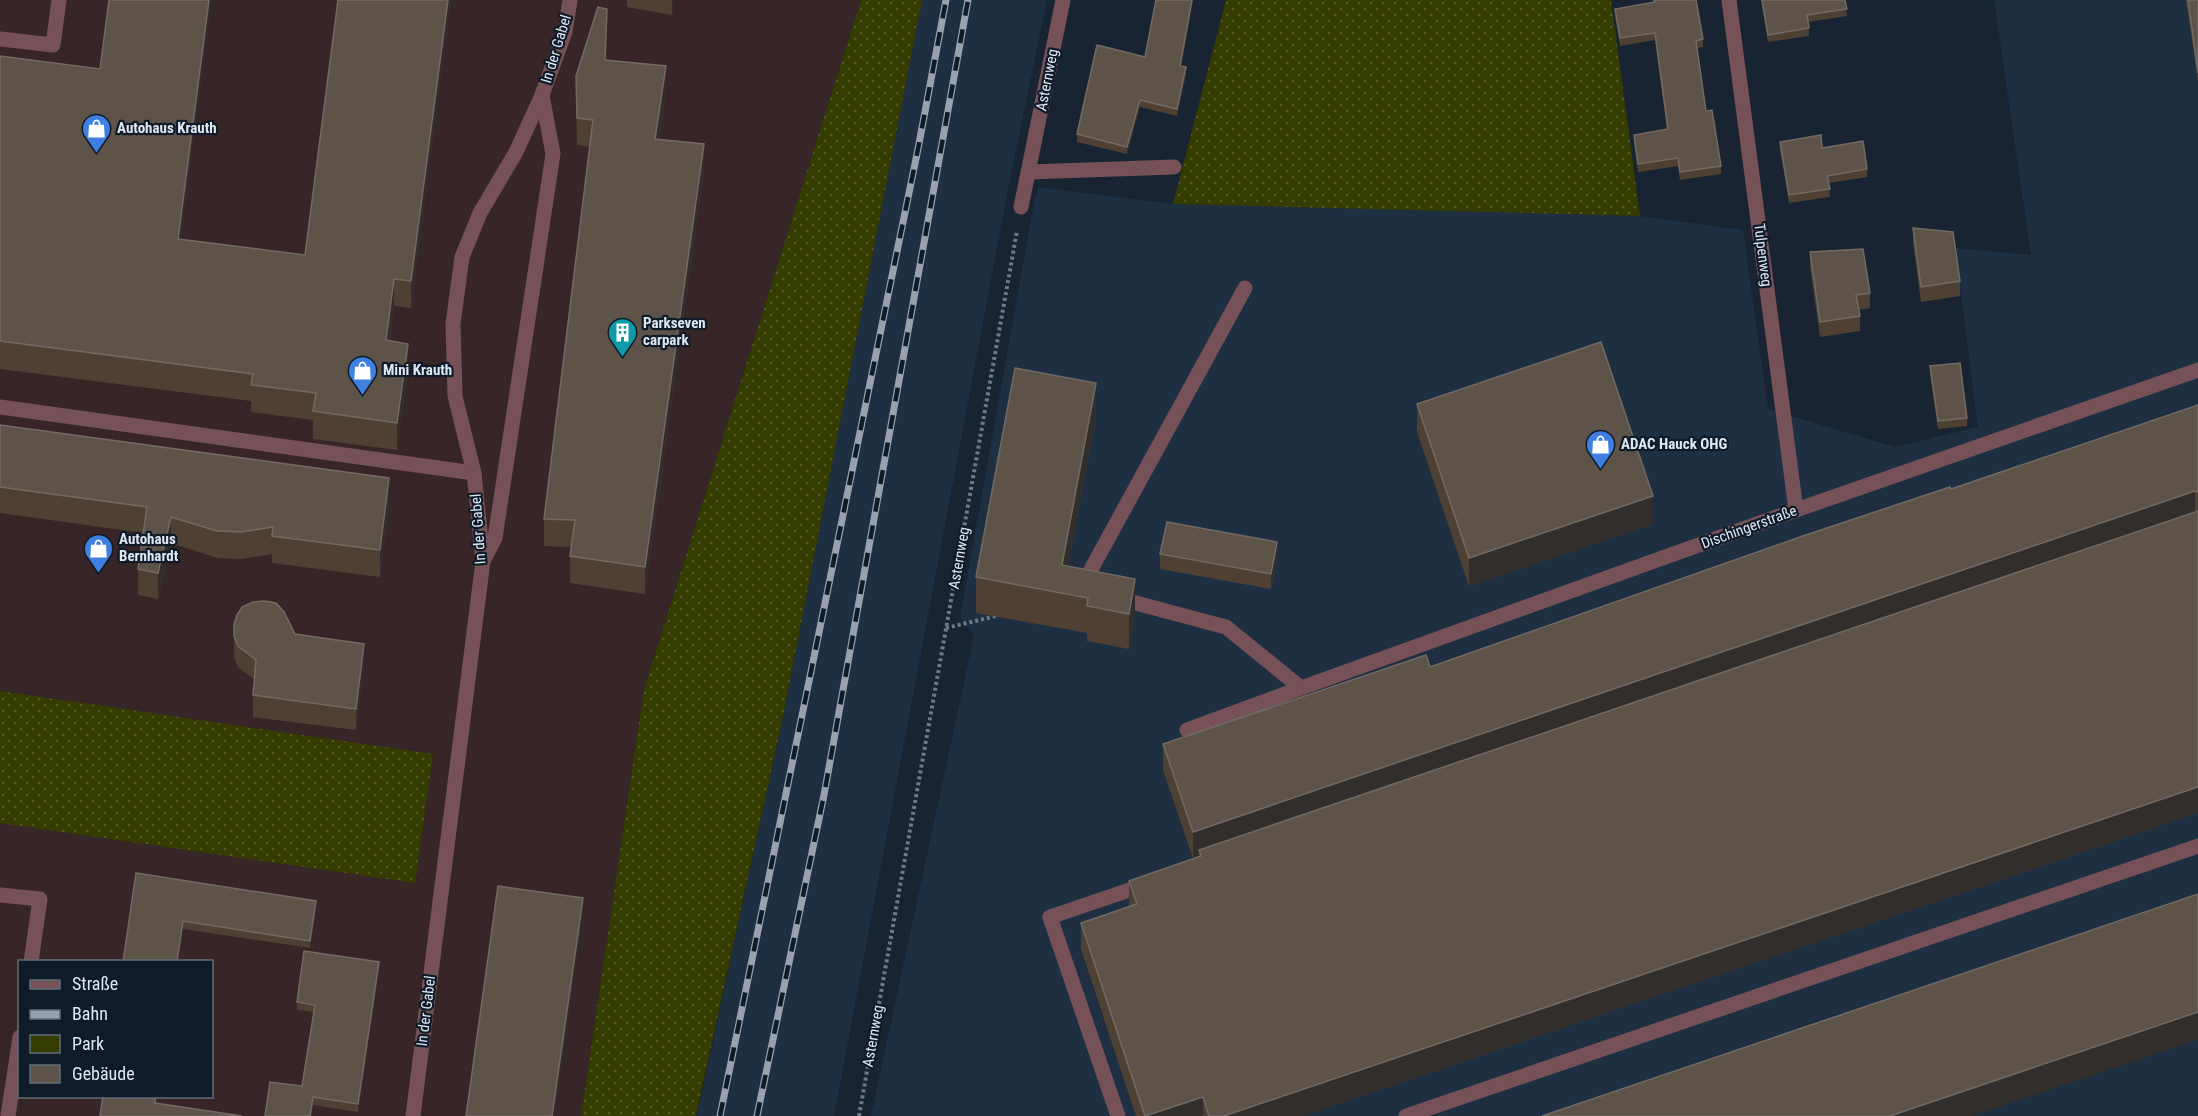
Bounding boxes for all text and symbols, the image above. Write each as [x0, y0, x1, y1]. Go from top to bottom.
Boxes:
street label: In der Gabel [537, 12, 575, 86]
street label: Asternweg [1032, 47, 1062, 113]
shop icon: Autohaus Krauth [80, 112, 112, 154]
place label: Autohaus Krauth [117, 119, 217, 137]
street label: Tulpenweg [1750, 222, 1776, 288]
place label: Parkseven carpark [643, 314, 706, 349]
building icon: Parkseven carpark [606, 316, 638, 358]
shop icon: Mini Krauth [346, 354, 378, 396]
place label: Mini Krauth [383, 361, 452, 379]
shop icon: ADAC Hauck OHG [1584, 428, 1616, 470]
place label: ADAC Hauck OHG [1621, 435, 1728, 453]
street label: In der Gabel [467, 493, 489, 565]
street label: Dischingerstraße [1699, 501, 1799, 553]
street label: Asternweg [945, 525, 973, 591]
place label: Autohaus Bernhardt [119, 530, 179, 565]
shop icon: Autohaus Bernhardt [82, 532, 114, 574]
legend [18, 960, 213, 1098]
text: Straße [72, 973, 118, 994]
street label: In der Gabel [413, 975, 439, 1047]
text: Bahn [72, 1003, 108, 1024]
street label: Asternweg [859, 1003, 887, 1069]
text: Park [72, 1033, 104, 1054]
text: Gebäude [72, 1063, 135, 1084]

